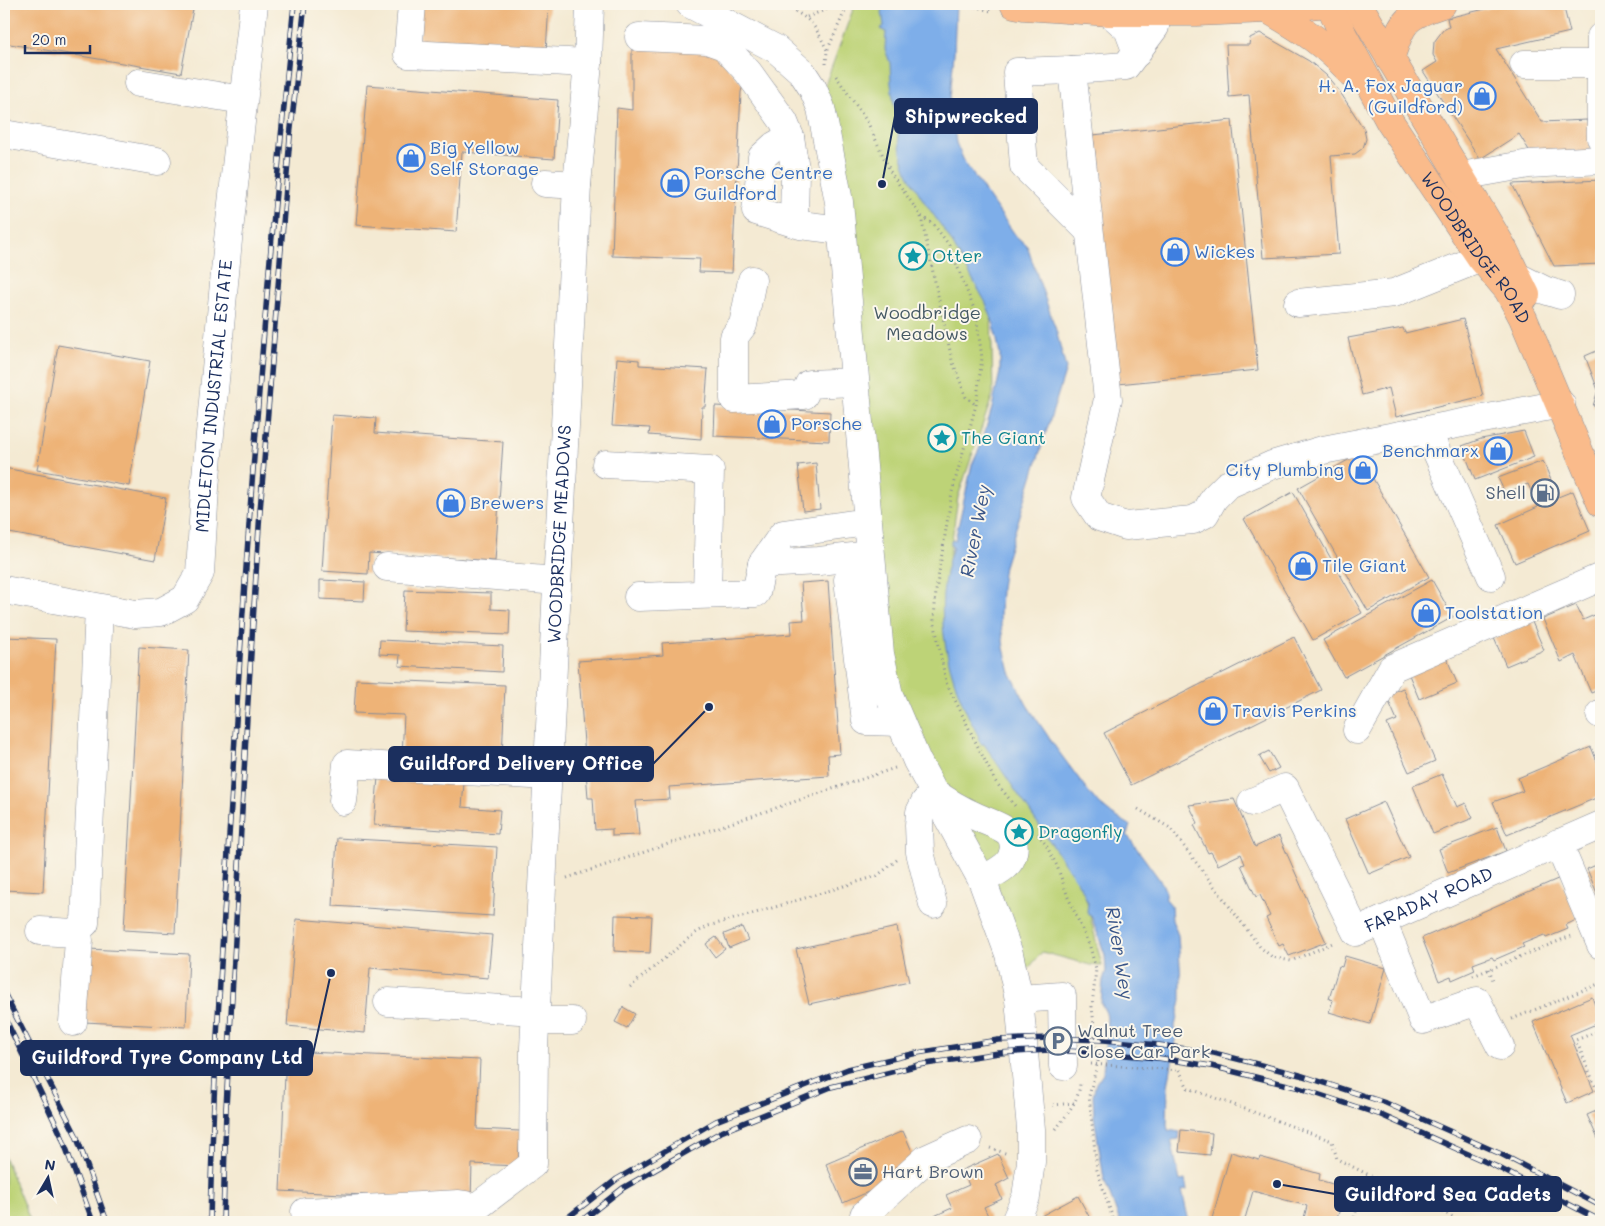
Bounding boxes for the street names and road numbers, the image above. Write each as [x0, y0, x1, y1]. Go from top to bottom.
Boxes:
street label: WOODBRIDGE ROAD [1416, 167, 1537, 328]
street label: MIDLETON INDUSTRIAL ESTATE [189, 258, 237, 533]
street label: WOODBRIDGE MEADOWS [541, 424, 576, 644]
street label: FARADAY ROAD [1361, 861, 1496, 938]

